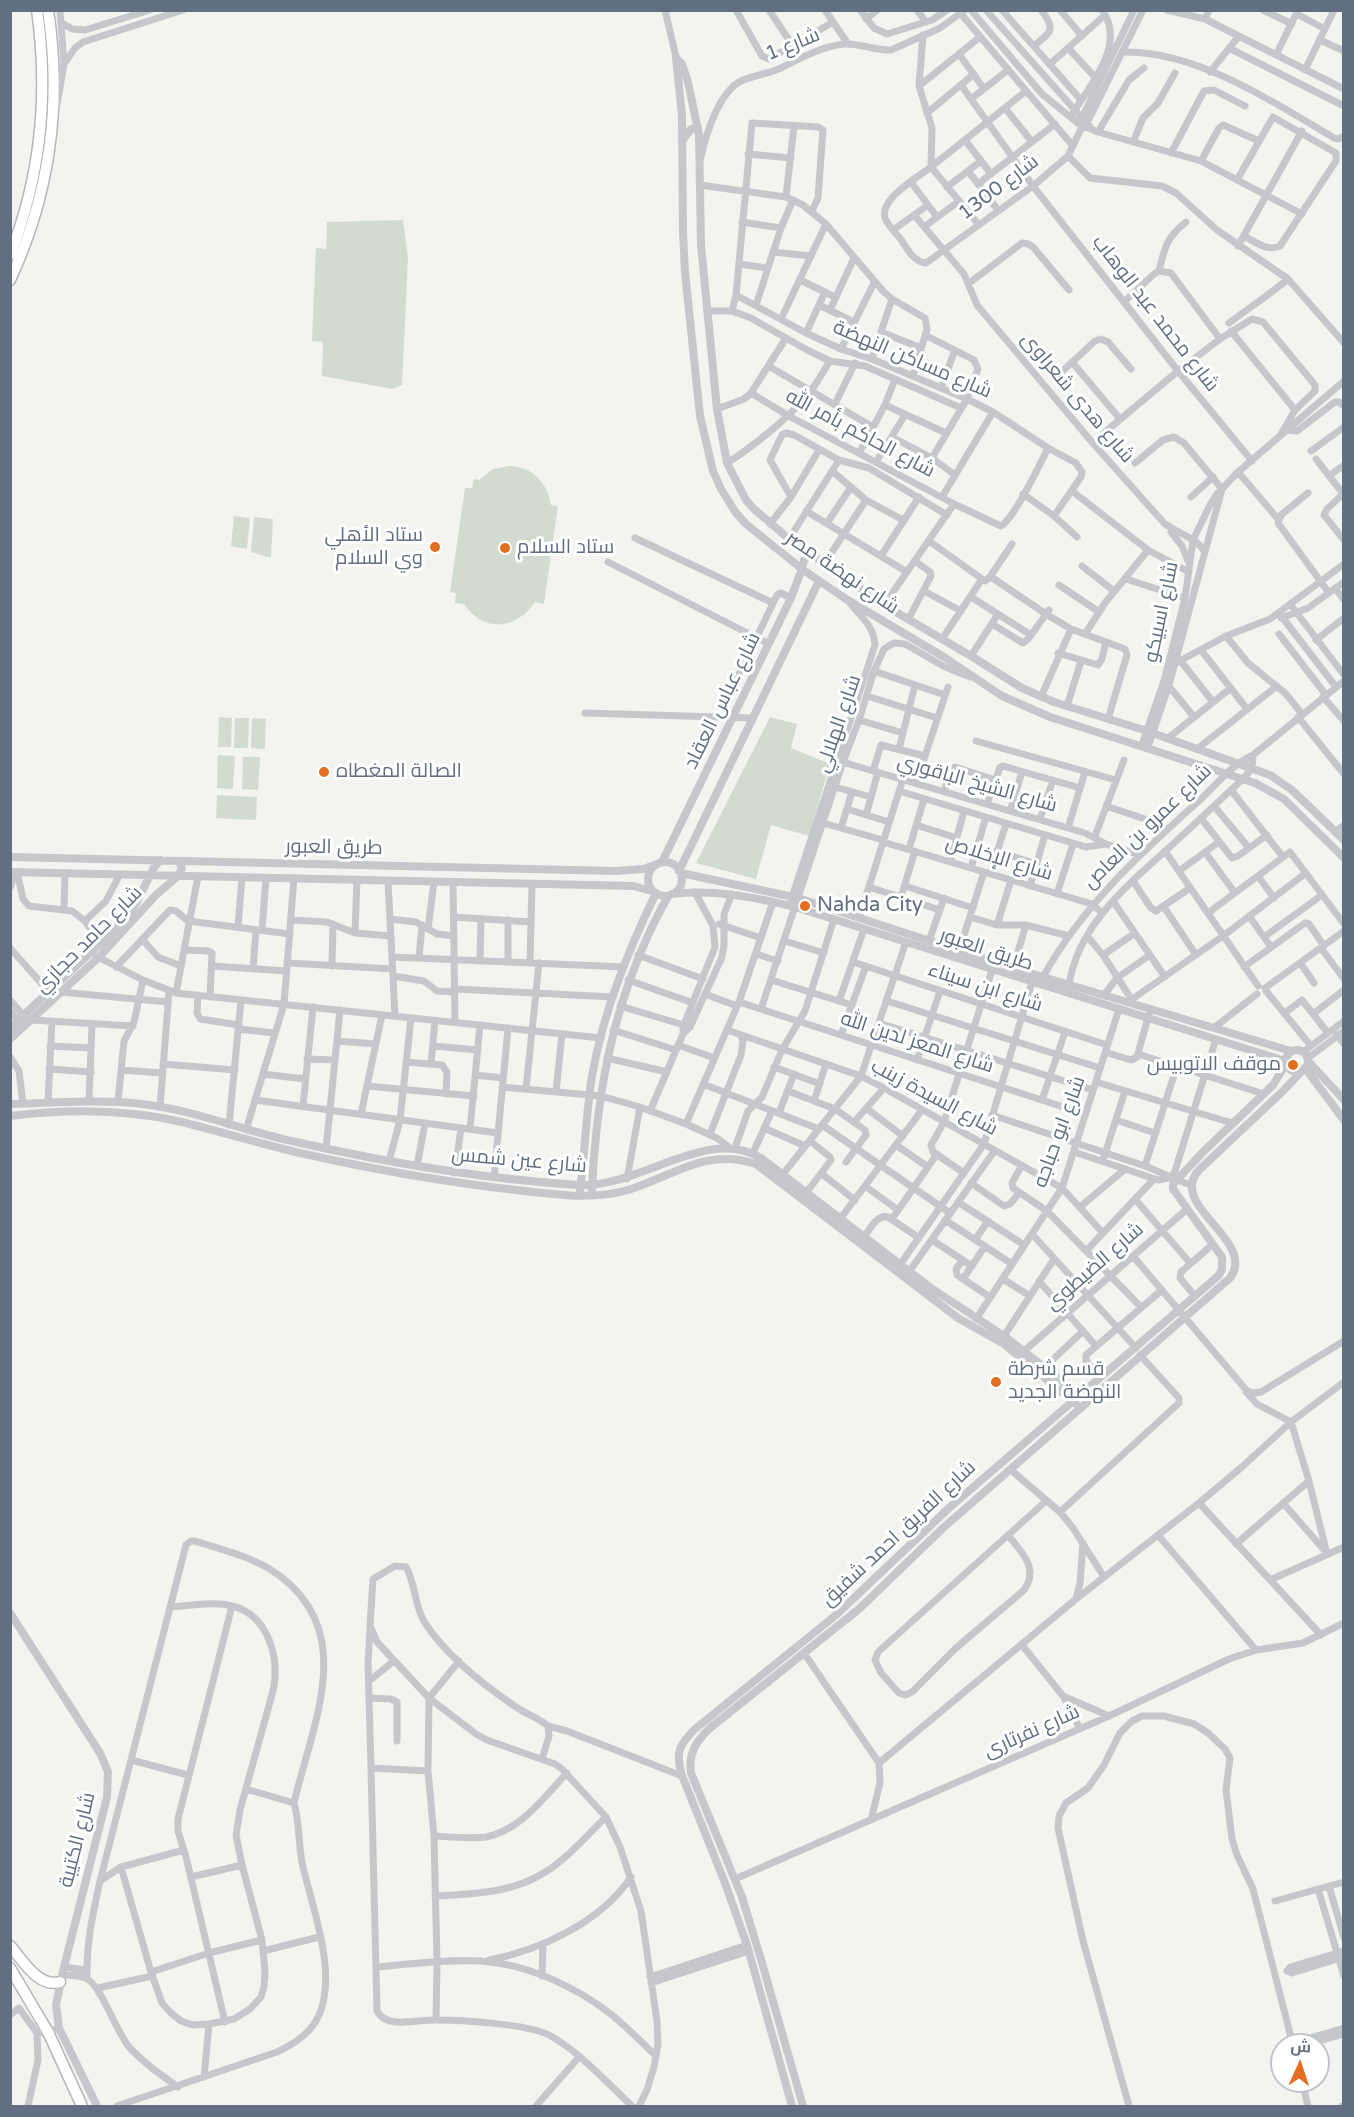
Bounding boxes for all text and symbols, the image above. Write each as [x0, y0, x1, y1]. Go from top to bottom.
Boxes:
street label: شارع 1 [762, 23, 824, 67]
street label: شارع 1300 [954, 150, 1044, 226]
street label: شارع محمد عبد الوهاب [1086, 231, 1224, 397]
street label: شارع مساكن النهضة [829, 316, 995, 404]
street label: شارع هدى شعراوى [1015, 328, 1139, 468]
street label: شارع الحاكم بأمر الله [781, 385, 939, 483]
place label: ستاد الأهلي وي السلام [325, 524, 423, 571]
street label: شارع نهضة مصر [781, 526, 903, 620]
place label: ستاد السلام [517, 536, 614, 560]
marker: ستاد الأهلي وي السلام [428, 540, 442, 554]
marker: ستاد السلام [498, 541, 512, 555]
street label: شارع اسبيكو [1140, 559, 1184, 665]
street label: شارع عباس العقاد [680, 629, 766, 773]
street label: شارع الهلالي [811, 672, 867, 776]
street label: شارع الشيخ الباقوري [894, 750, 1060, 818]
place label: الصالة المغطاه [336, 760, 462, 784]
street label: شارع عمرو بن العاص [1079, 760, 1217, 894]
marker: الصالة المغطاه [317, 765, 331, 779]
street label: شارع الإخلاص [943, 831, 1055, 887]
street label: طريق العبور [285, 835, 383, 861]
street label: شارع حامد حجازي [30, 881, 148, 999]
place label: Nahda City [817, 894, 923, 918]
marker: Nahda City [798, 899, 812, 913]
street label: طريق العبور [936, 924, 1036, 976]
street label: شارع ابن سيناء [925, 958, 1045, 1018]
street label: شارع المعز لدين الله [837, 1007, 997, 1079]
place label: موقف الاتوبيس [1147, 1053, 1281, 1077]
street label: شارع السيدة زينب [867, 1055, 1001, 1141]
marker: موقف الاتوبيس [1286, 1058, 1300, 1072]
street label: شارع ابو حباجه [1029, 1073, 1091, 1191]
street label: شارع عين شمس [450, 1143, 588, 1179]
street label: شارع الضيطوي [1041, 1218, 1149, 1316]
place label: قسم شرطة النهضة الجديد [1008, 1358, 1121, 1405]
marker: قسم شرطة النهضة الجديد [989, 1375, 1003, 1389]
street label: شارع الفريق احمد شفيق [817, 1456, 981, 1612]
street label: شارع نفرتارى [980, 1700, 1084, 1764]
street label: شارع الكتيبة [55, 1790, 101, 1890]
north arrow [1270, 2033, 1330, 2093]
text: ش [1290, 2036, 1312, 2058]

